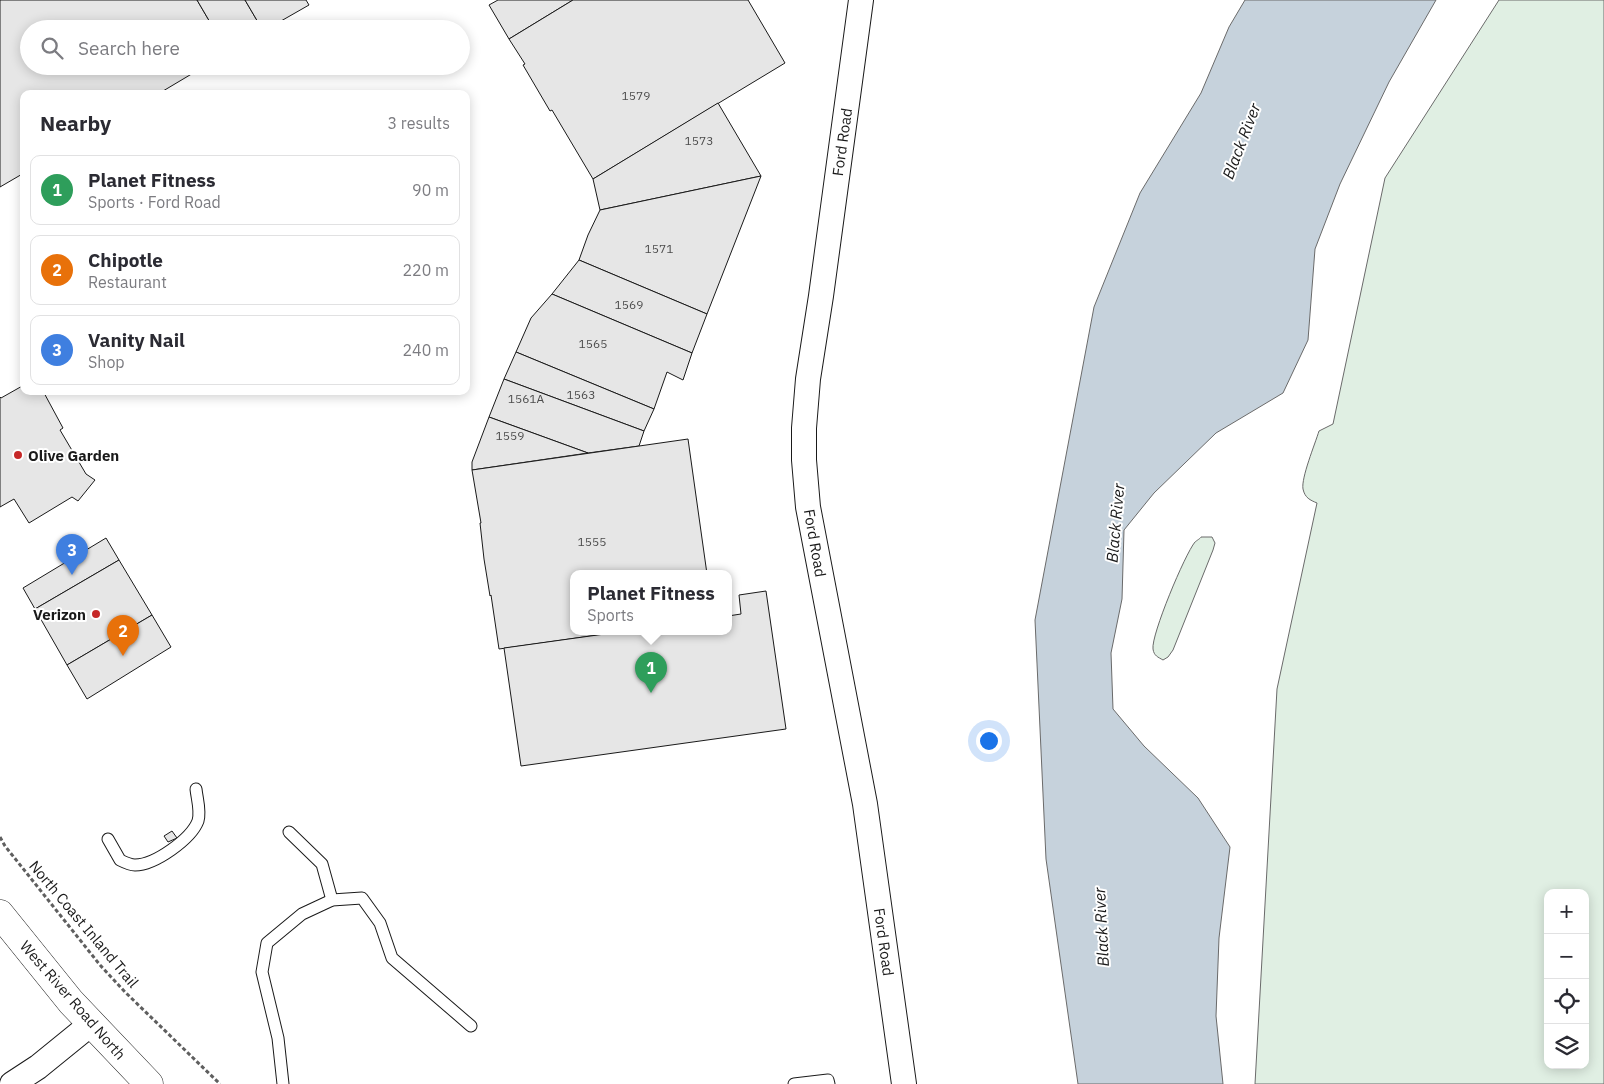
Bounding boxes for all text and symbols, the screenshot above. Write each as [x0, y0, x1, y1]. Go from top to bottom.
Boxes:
search box [20, 20, 470, 75]
icon: search [38, 34, 66, 62]
text: Search here [78, 36, 180, 60]
house number: 1579 [622, 88, 650, 103]
water label: Black River [1217, 99, 1265, 182]
street label: Ford Road [828, 107, 856, 177]
text: Nearby [40, 109, 111, 137]
text: 3 results [387, 113, 450, 133]
house number: 1573 [685, 133, 713, 148]
text: Planet Fitness [88, 168, 216, 192]
text: 1 [52, 180, 62, 200]
text: 90 m [412, 180, 449, 200]
text: Sports · Ford Road [88, 192, 221, 212]
house number: 1571 [645, 241, 673, 256]
text: Chipotle [88, 248, 163, 272]
text: 2 [52, 260, 62, 280]
text: 220 m [402, 260, 449, 280]
text: Restaurant [88, 272, 167, 292]
house number: 1569 [615, 297, 643, 312]
text: Vanity Nail [88, 328, 185, 352]
house number: 1565 [579, 336, 607, 351]
text: 3 [52, 340, 62, 360]
text: 240 m [402, 340, 449, 360]
text: Shop [88, 352, 125, 372]
house number: 1563 [567, 387, 595, 402]
house number: 1561A [508, 391, 545, 406]
house number: 1559 [496, 428, 524, 443]
place label: Olive Garden [28, 446, 119, 465]
marker: Olive Garden [12, 449, 24, 461]
water label: Black River [1102, 481, 1129, 563]
street label: Ford Road [800, 508, 830, 578]
pin: 3 [56, 534, 88, 575]
house number: 1555 [578, 534, 606, 549]
popup [570, 570, 732, 635]
text: Planet Fitness [587, 581, 715, 605]
place label: Verizon [33, 605, 86, 624]
text: Sports [587, 605, 634, 625]
marker: Verizon [90, 608, 102, 620]
pin: 2 [107, 615, 139, 656]
pin: 1 [635, 652, 667, 693]
your location [976, 728, 1002, 754]
street label: North Coast Inland Trail [25, 857, 143, 991]
water label: Black River [1089, 886, 1113, 967]
map controls [1544, 889, 1589, 1069]
button: + [1544, 889, 1589, 934]
street label: Ford Road [870, 907, 898, 977]
button: − [1544, 934, 1589, 979]
street label: West River Road North [16, 937, 130, 1063]
button: locate [1544, 979, 1589, 1024]
button: layers [1544, 1024, 1589, 1069]

